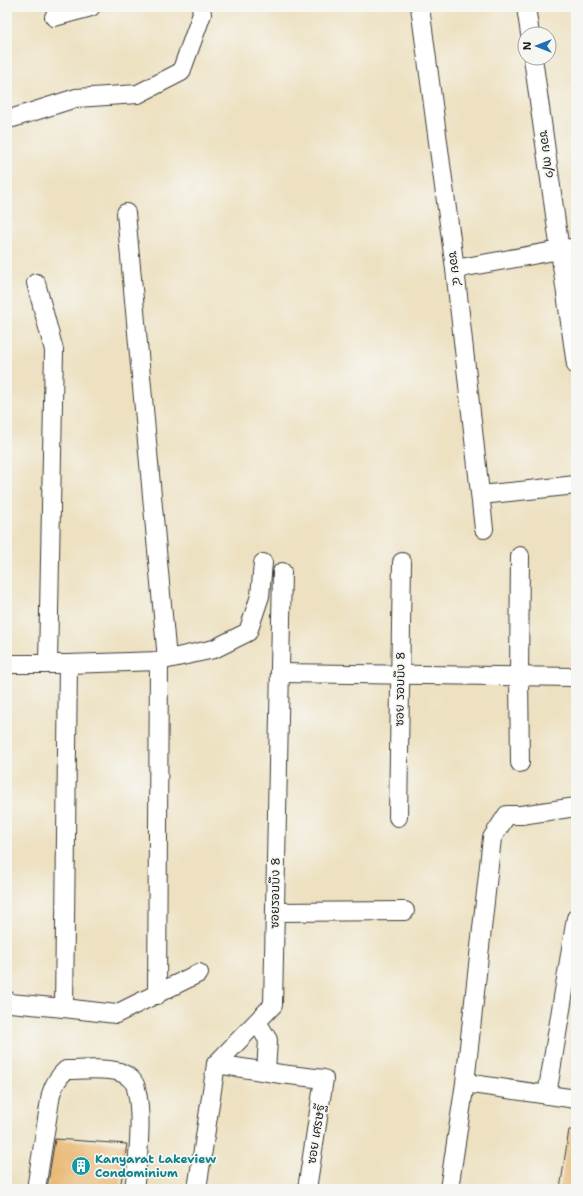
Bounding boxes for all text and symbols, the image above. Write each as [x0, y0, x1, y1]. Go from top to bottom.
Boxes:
north arrow [517, 26, 557, 66]
text: N [520, 41, 535, 50]
street label: ซอย ๓/๑ [536, 129, 558, 179]
street label: ซอย ๔ [445, 250, 465, 287]
street label: ซอย รอบบึง 8 [391, 651, 409, 727]
street label: ซอยรอบบึง 8 [266, 857, 284, 929]
street label: ซอย เศรษฐี [303, 1102, 329, 1165]
place label: Kanyarat Lakeview Condominium [95, 1151, 216, 1181]
building icon: Kanyarat Lakeview Condominium [70, 1155, 92, 1177]

